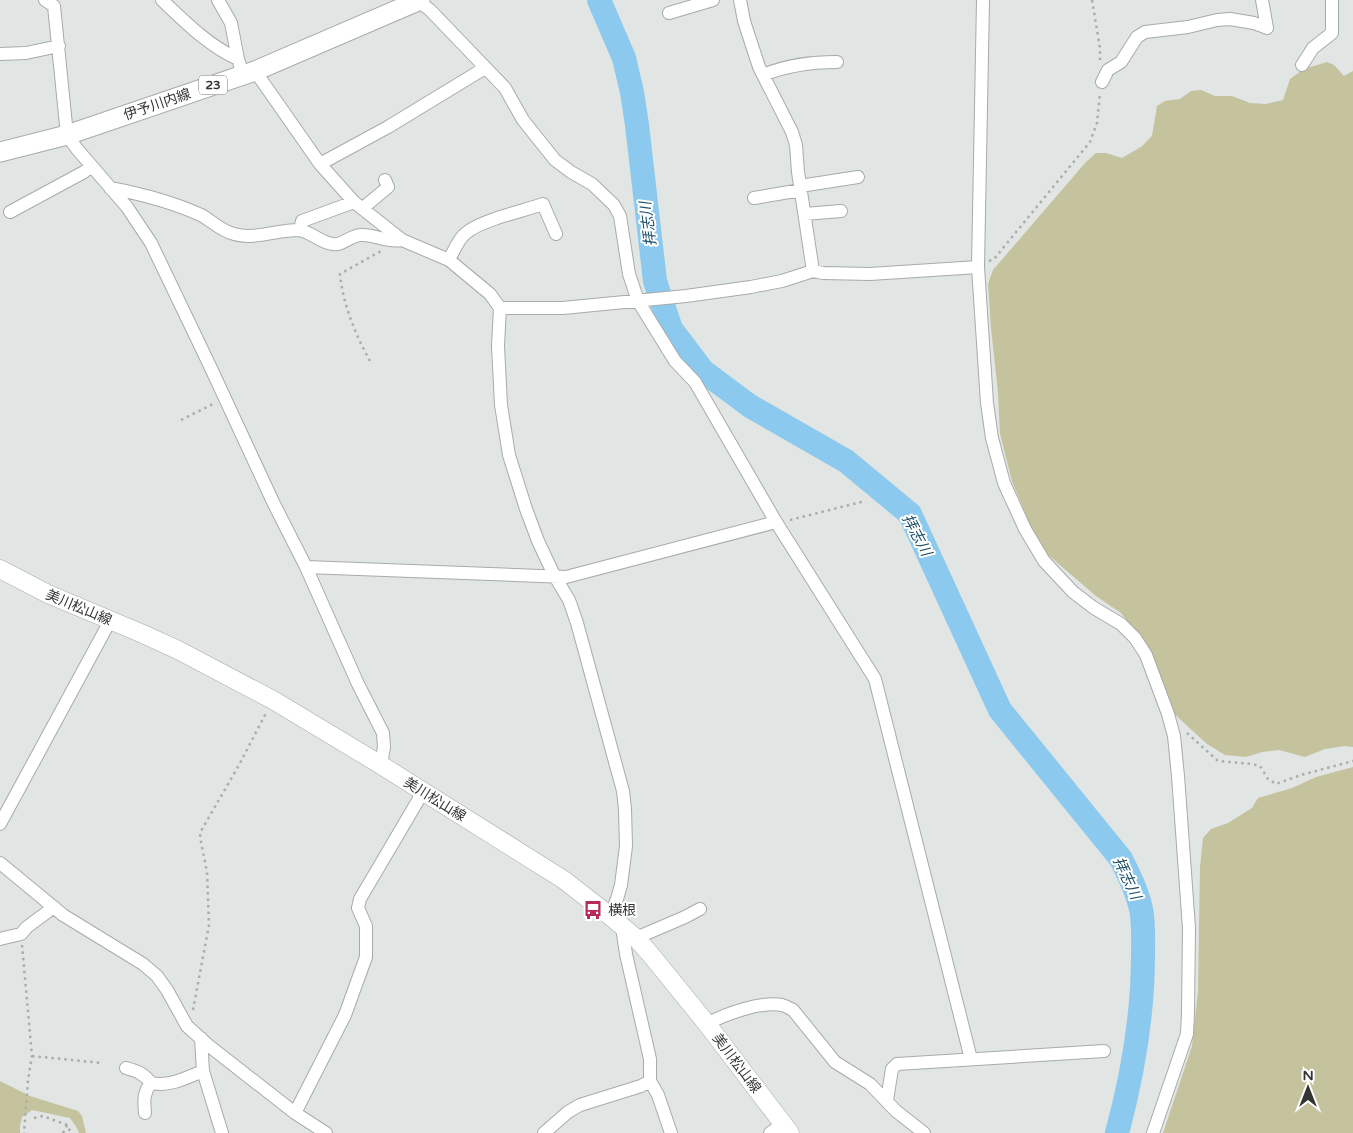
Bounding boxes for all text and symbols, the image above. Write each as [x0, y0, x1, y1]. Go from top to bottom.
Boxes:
road number: 23 [199, 76, 227, 94]
street label: 伊予川内線 [121, 85, 193, 124]
water label: 拝志川 [636, 199, 660, 247]
water label: 拝志川 [898, 511, 936, 561]
street label: 美川松山線 [43, 586, 114, 629]
street label: 美川松山線 [401, 774, 469, 825]
water label: 拝志川 [1109, 854, 1146, 904]
bus stop icon: 横根 [582, 899, 604, 921]
place label: 横根 [608, 902, 636, 919]
street label: 美川松山線 [709, 1030, 764, 1096]
north arrow [1283, 1063, 1333, 1113]
text: N [1302, 1067, 1314, 1084]

